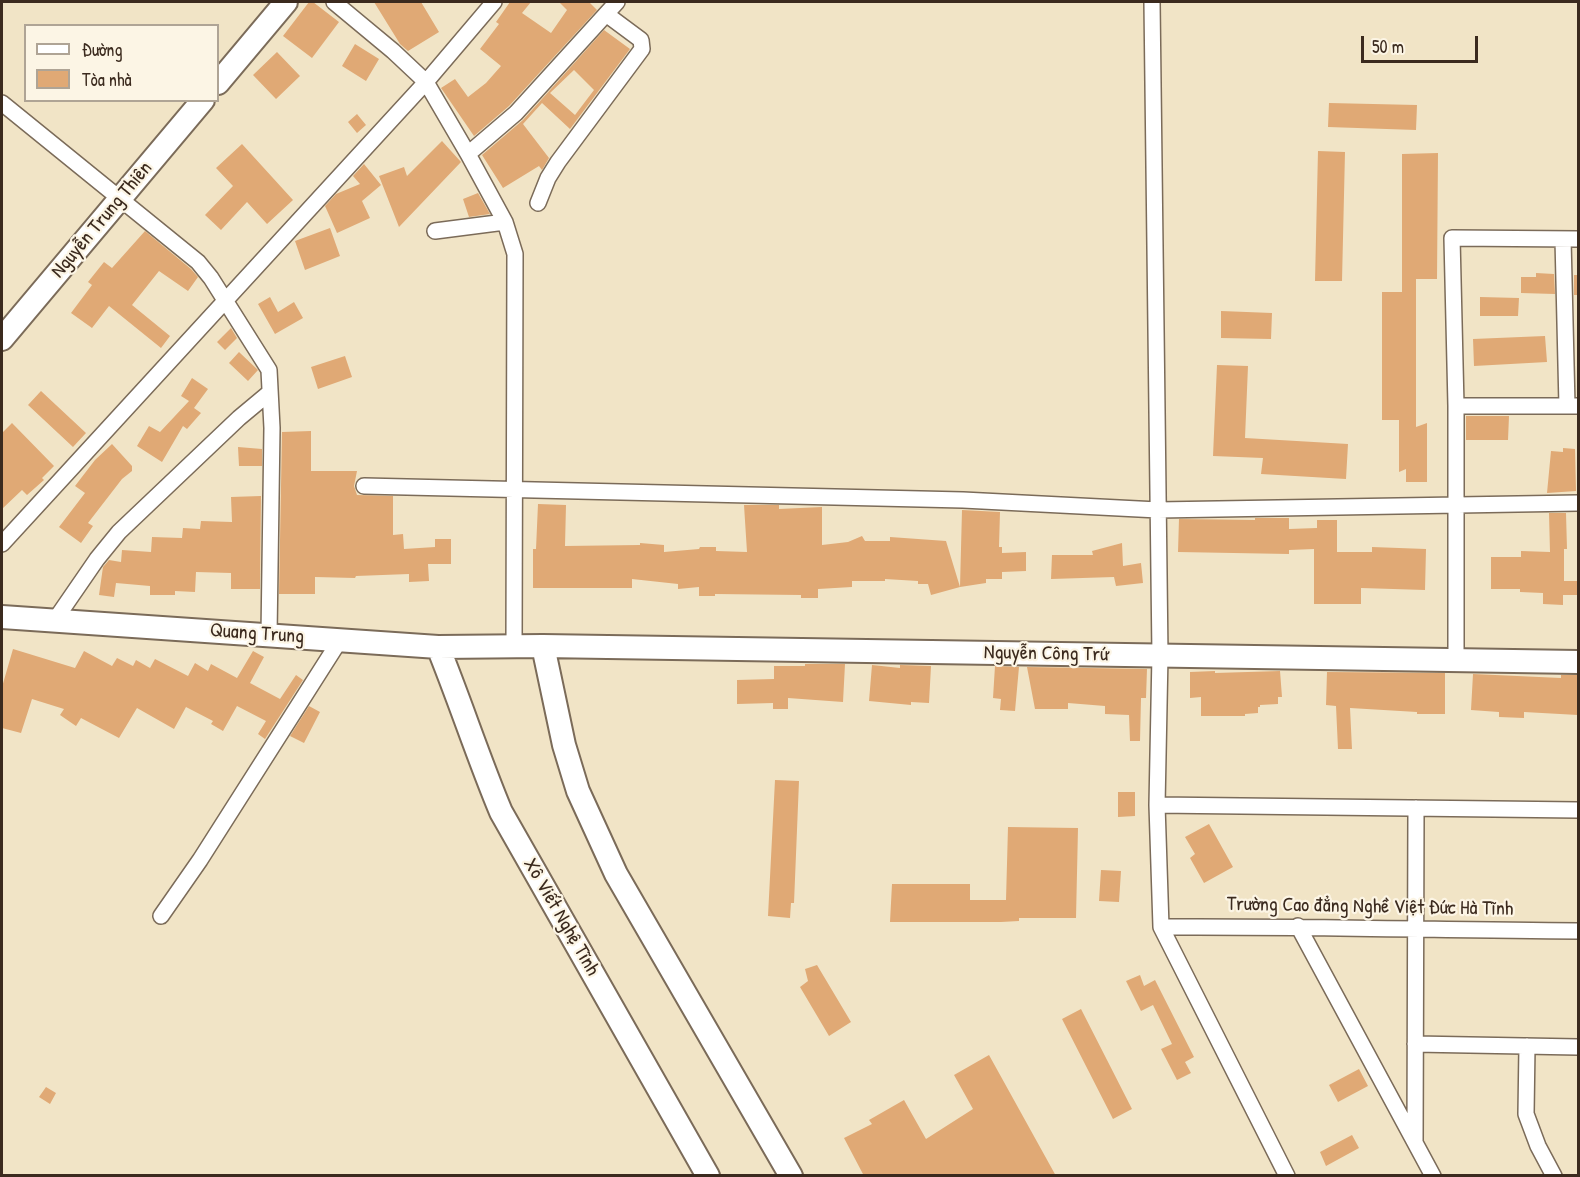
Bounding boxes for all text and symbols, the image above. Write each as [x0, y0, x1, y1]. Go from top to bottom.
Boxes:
legend [24, 24, 219, 102]
scale bar [1364, 24, 1481, 62]
text: 50 m [1372, 34, 1404, 59]
text: Đường [82, 37, 123, 62]
text: Tòa nhà [82, 67, 132, 92]
street label: Nguyễn Trung Thiên [46, 157, 158, 283]
street label: Quang Trung [209, 619, 305, 649]
street label: Nguyễn Công Trứ [984, 641, 1108, 667]
street label: Xô Viết Nghệ Tĩnh [518, 854, 604, 980]
street label: Trường Cao đẳng Nghề Việt Đức Hà Tĩnh [1227, 893, 1513, 921]

